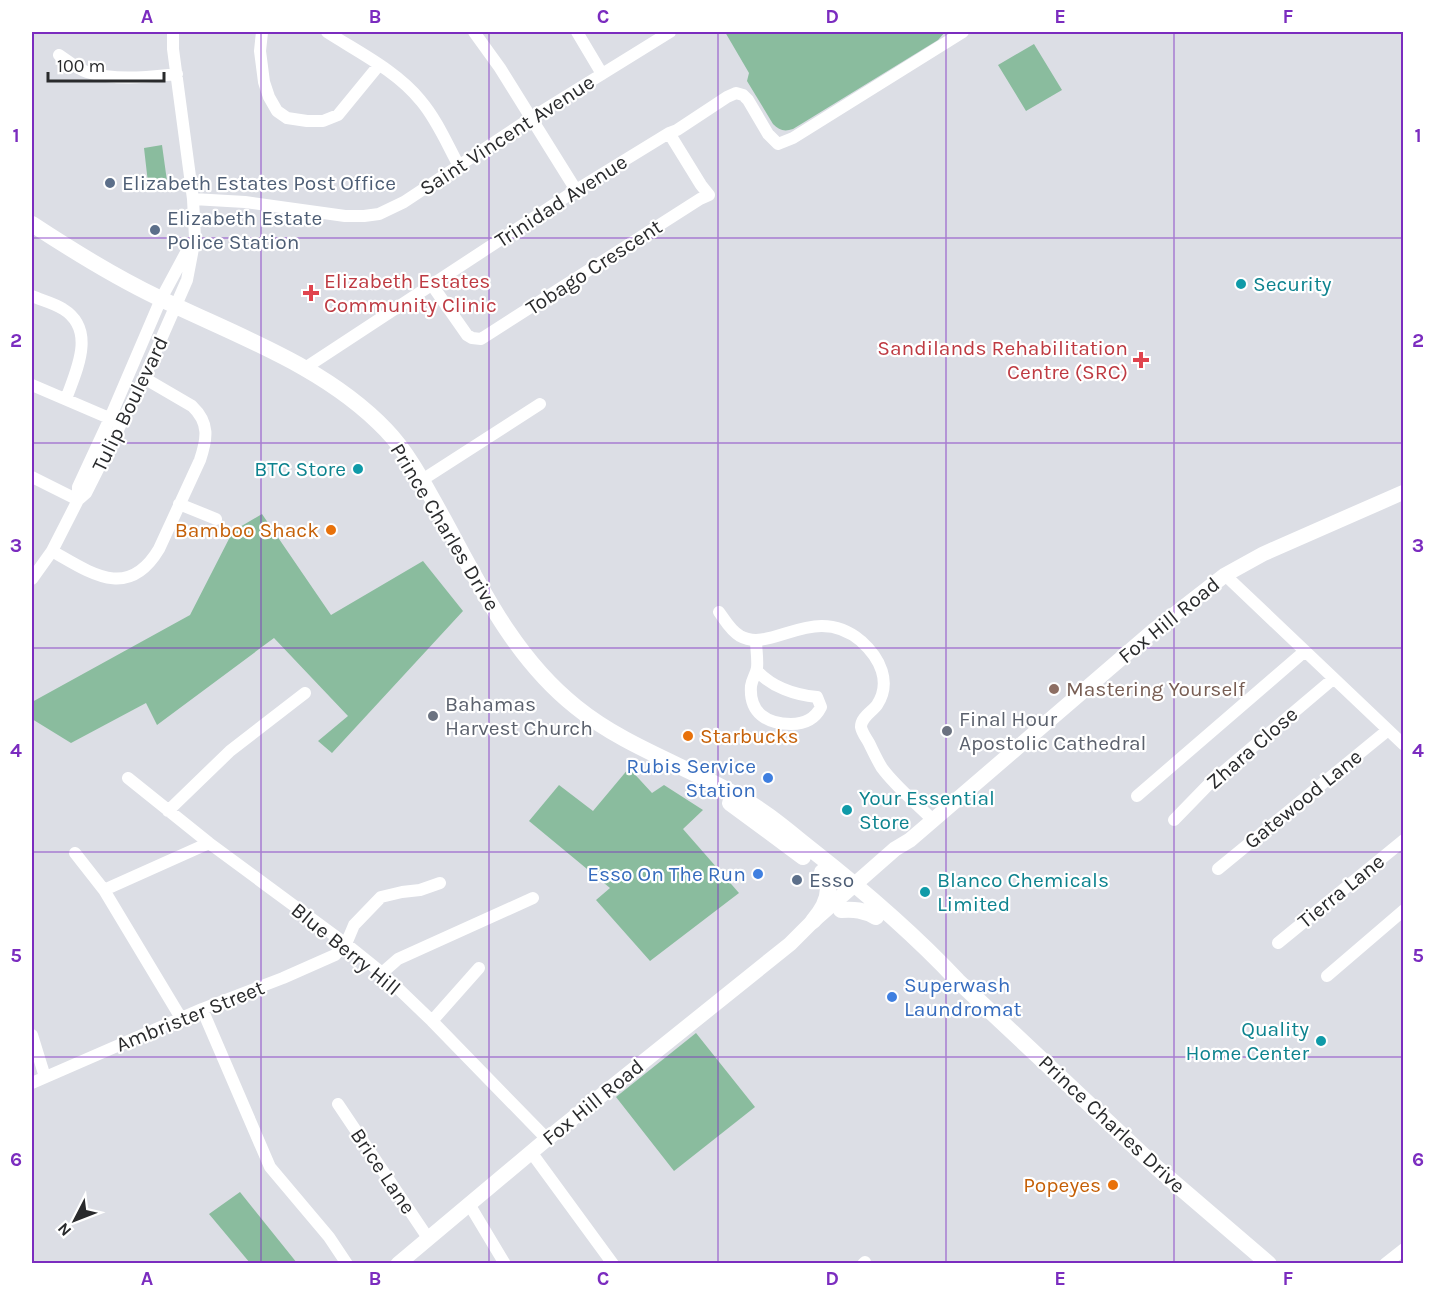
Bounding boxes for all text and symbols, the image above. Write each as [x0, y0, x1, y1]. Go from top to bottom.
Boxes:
text: A [141, 5, 154, 28]
text: B [369, 5, 381, 28]
text: C [597, 5, 609, 28]
text: D [825, 5, 839, 28]
text: E [1054, 5, 1066, 28]
text: F [1283, 5, 1294, 28]
scale bar [48, 45, 164, 83]
text: 100 m [57, 55, 105, 77]
street label: Saint Vincent Avenue [415, 70, 599, 200]
text: 1 [12, 124, 20, 147]
text: 1 [1414, 124, 1422, 147]
street label: Trinidad Avenue [491, 149, 631, 253]
place label: Elizabeth Estates Post Office [122, 171, 396, 195]
marker: Elizabeth Estates Post Office [103, 176, 117, 190]
place label: Elizabeth Estate Police Station [167, 206, 322, 254]
street label: Tobago Crescent [522, 214, 667, 320]
marker: Elizabeth Estate Police Station [148, 223, 162, 237]
place label: Elizabeth Estates Community Clinic [324, 269, 497, 317]
place label: Security [1253, 272, 1332, 296]
marker: Security [1234, 277, 1248, 291]
marker: Elizabeth Estates Community Clinic [302, 284, 320, 302]
text: 2 [10, 329, 22, 352]
text: 2 [1412, 329, 1424, 352]
street label: Tulip Boulevard [87, 333, 173, 475]
place label: Sandilands Rehabilitation Centre (SRC) [877, 336, 1128, 384]
marker: Sandilands Rehabilitation Centre (SRC) [1132, 351, 1150, 369]
street label: Prince Charles Drive [385, 439, 505, 615]
place label: BTC Store [254, 457, 346, 481]
marker: BTC Store [351, 462, 365, 476]
place label: Bamboo Shack [175, 518, 319, 542]
marker: Bamboo Shack [324, 523, 338, 537]
text: 3 [10, 534, 22, 557]
text: 3 [1412, 534, 1424, 557]
street label: Fox Hill Road [1114, 572, 1224, 668]
place label: Mastering Yourself [1066, 677, 1246, 701]
marker: Mastering Yourself [1047, 682, 1061, 696]
place label: Bahamas Harvest Church [445, 692, 593, 740]
street label: Zhara Close [1202, 702, 1302, 794]
place label: Final Hour Apostolic Cathedral [959, 707, 1146, 755]
marker: Bahamas Harvest Church [426, 709, 440, 723]
place label: Starbucks [700, 724, 799, 748]
marker: Final Hour Apostolic Cathedral [940, 724, 954, 738]
marker: Starbucks [681, 729, 695, 743]
text: 4 [10, 739, 22, 762]
text: 4 [1412, 739, 1424, 762]
street label: Gatewood Lane [1239, 744, 1367, 854]
place label: Rubis Service Station [626, 754, 756, 802]
marker: Rubis Service Station [761, 771, 775, 785]
place label: Your Essential Store [859, 786, 995, 834]
marker: Your Essential Store [840, 803, 854, 817]
street label: Tierra Lane [1293, 849, 1389, 933]
place label: Esso On The Run [587, 862, 746, 886]
marker: Esso On The Run [751, 867, 765, 881]
place label: Esso [809, 868, 854, 892]
place label: Blanco Chemicals Limited [937, 868, 1109, 916]
marker: Esso [790, 873, 804, 887]
marker: Blanco Chemicals Limited [918, 885, 932, 899]
street label: Blue Berry Hill [287, 898, 405, 1000]
text: 5 [10, 944, 22, 967]
text: 5 [1412, 944, 1424, 967]
place label: Superwash Laundromat [904, 973, 1021, 1021]
street label: Ambrister Street [112, 975, 268, 1057]
marker: Superwash Laundromat [885, 990, 899, 1004]
place label: Quality Home Center [1185, 1017, 1309, 1065]
marker: Quality Home Center [1314, 1034, 1328, 1048]
street label: Prince Charles Drive [1034, 1050, 1190, 1198]
street label: Fox Hill Road [538, 1054, 648, 1150]
street label: Brice Lane [346, 1124, 420, 1218]
text: 6 [10, 1148, 22, 1171]
text: 6 [1412, 1148, 1424, 1171]
place label: Popeyes [1023, 1173, 1101, 1197]
marker: Popeyes [1106, 1178, 1120, 1192]
north arrow [45, 1190, 105, 1250]
text: N [53, 1219, 75, 1240]
text: A [141, 1267, 154, 1290]
text: B [369, 1267, 381, 1290]
text: C [597, 1267, 609, 1290]
text: D [825, 1267, 839, 1290]
text: E [1054, 1267, 1066, 1290]
text: F [1283, 1267, 1294, 1290]

